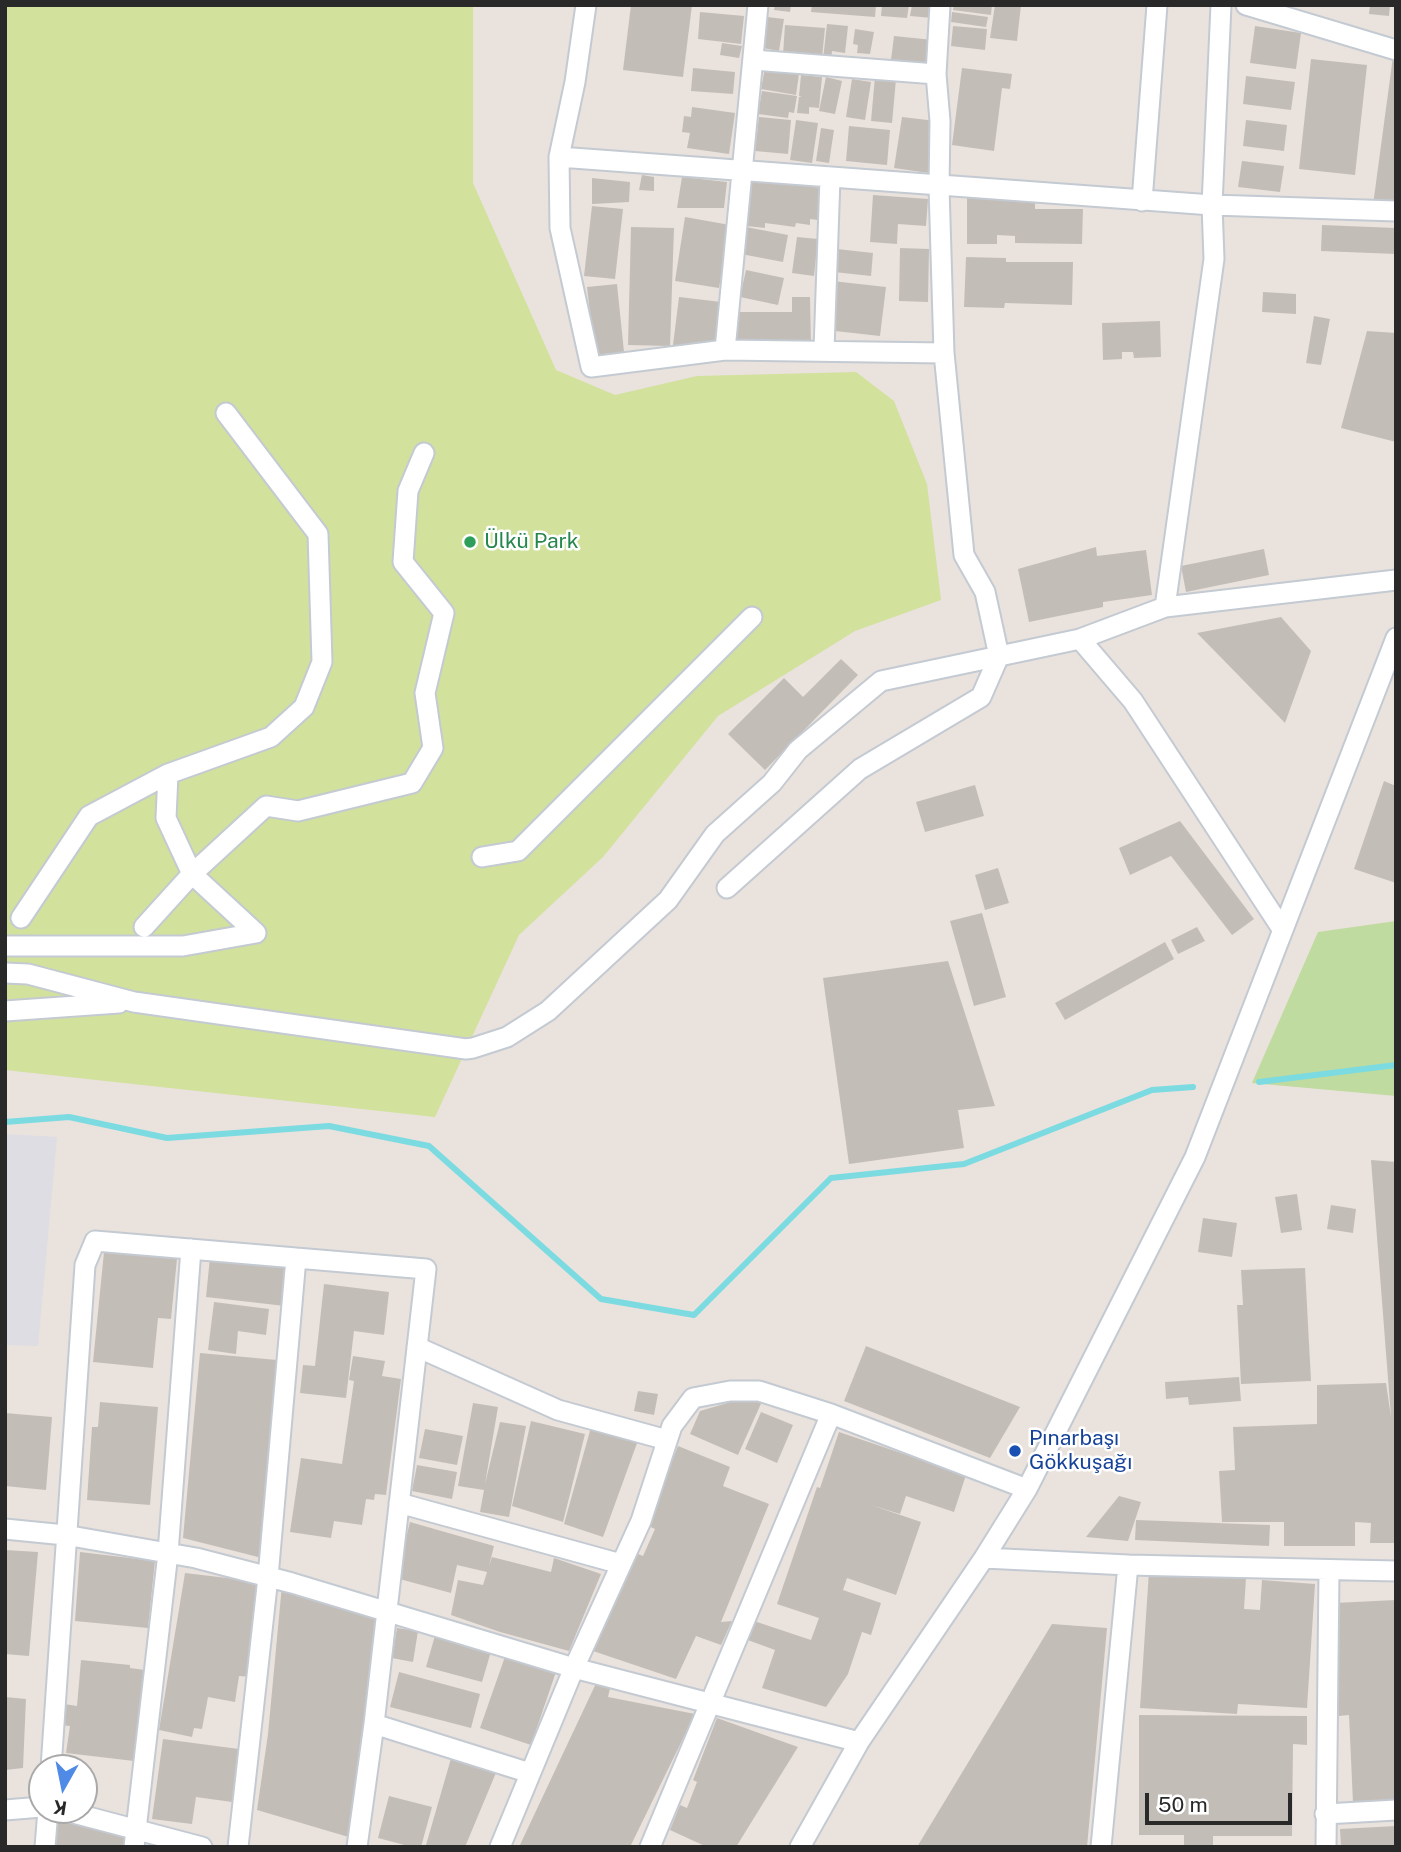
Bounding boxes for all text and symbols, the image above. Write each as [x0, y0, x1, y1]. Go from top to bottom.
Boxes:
place label: Ülkü Park [484, 529, 579, 555]
marker: Ülkü Park [462, 534, 478, 550]
place label: Pınarbaşı Gökkuşağı [1029, 1426, 1132, 1476]
marker: Pınarbaşı Gökkuşağı [1007, 1443, 1023, 1459]
north arrow [28, 1754, 98, 1824]
scale bar [1149, 1778, 1296, 1822]
text: 50 m [1158, 1792, 1208, 1817]
text: K [52, 1796, 68, 1820]

